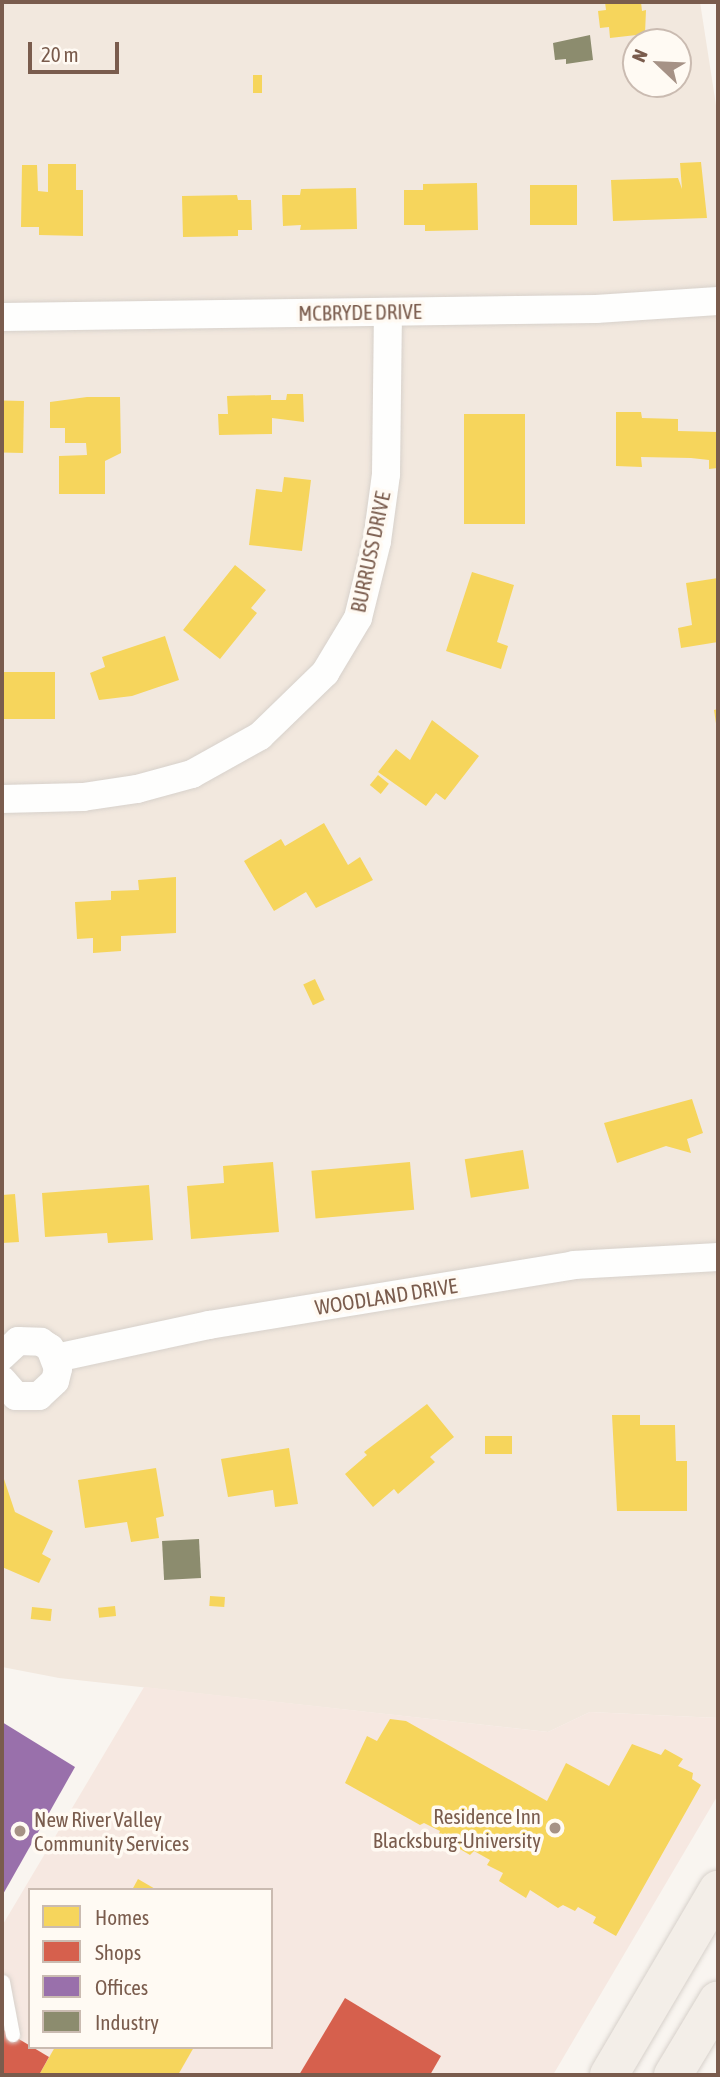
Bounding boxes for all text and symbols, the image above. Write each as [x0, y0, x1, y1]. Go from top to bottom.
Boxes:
scale bar [32, 28, 122, 72]
north arrow [622, 28, 692, 98]
text: 20 m [41, 42, 79, 66]
text: N [627, 46, 652, 65]
street label: MCBRYDE DRIVE [298, 298, 422, 326]
street label: BURRUSS DRIVE [345, 489, 395, 615]
street label: WOODLAND DRIVE [313, 1272, 459, 1320]
place label: Residence Inn Blacksburg-University [373, 1803, 541, 1853]
place label: New River Valley Community Services [34, 1806, 189, 1856]
marker: Residence Inn Blacksburg-University [547, 1820, 563, 1836]
marker: New River Valley Community Services [12, 1823, 28, 1839]
legend [28, 1888, 273, 2049]
text: Homes [95, 1905, 149, 1929]
text: Shops [95, 1940, 141, 1964]
text: Offices [95, 1975, 148, 1999]
text: Industry [95, 2010, 159, 2034]

